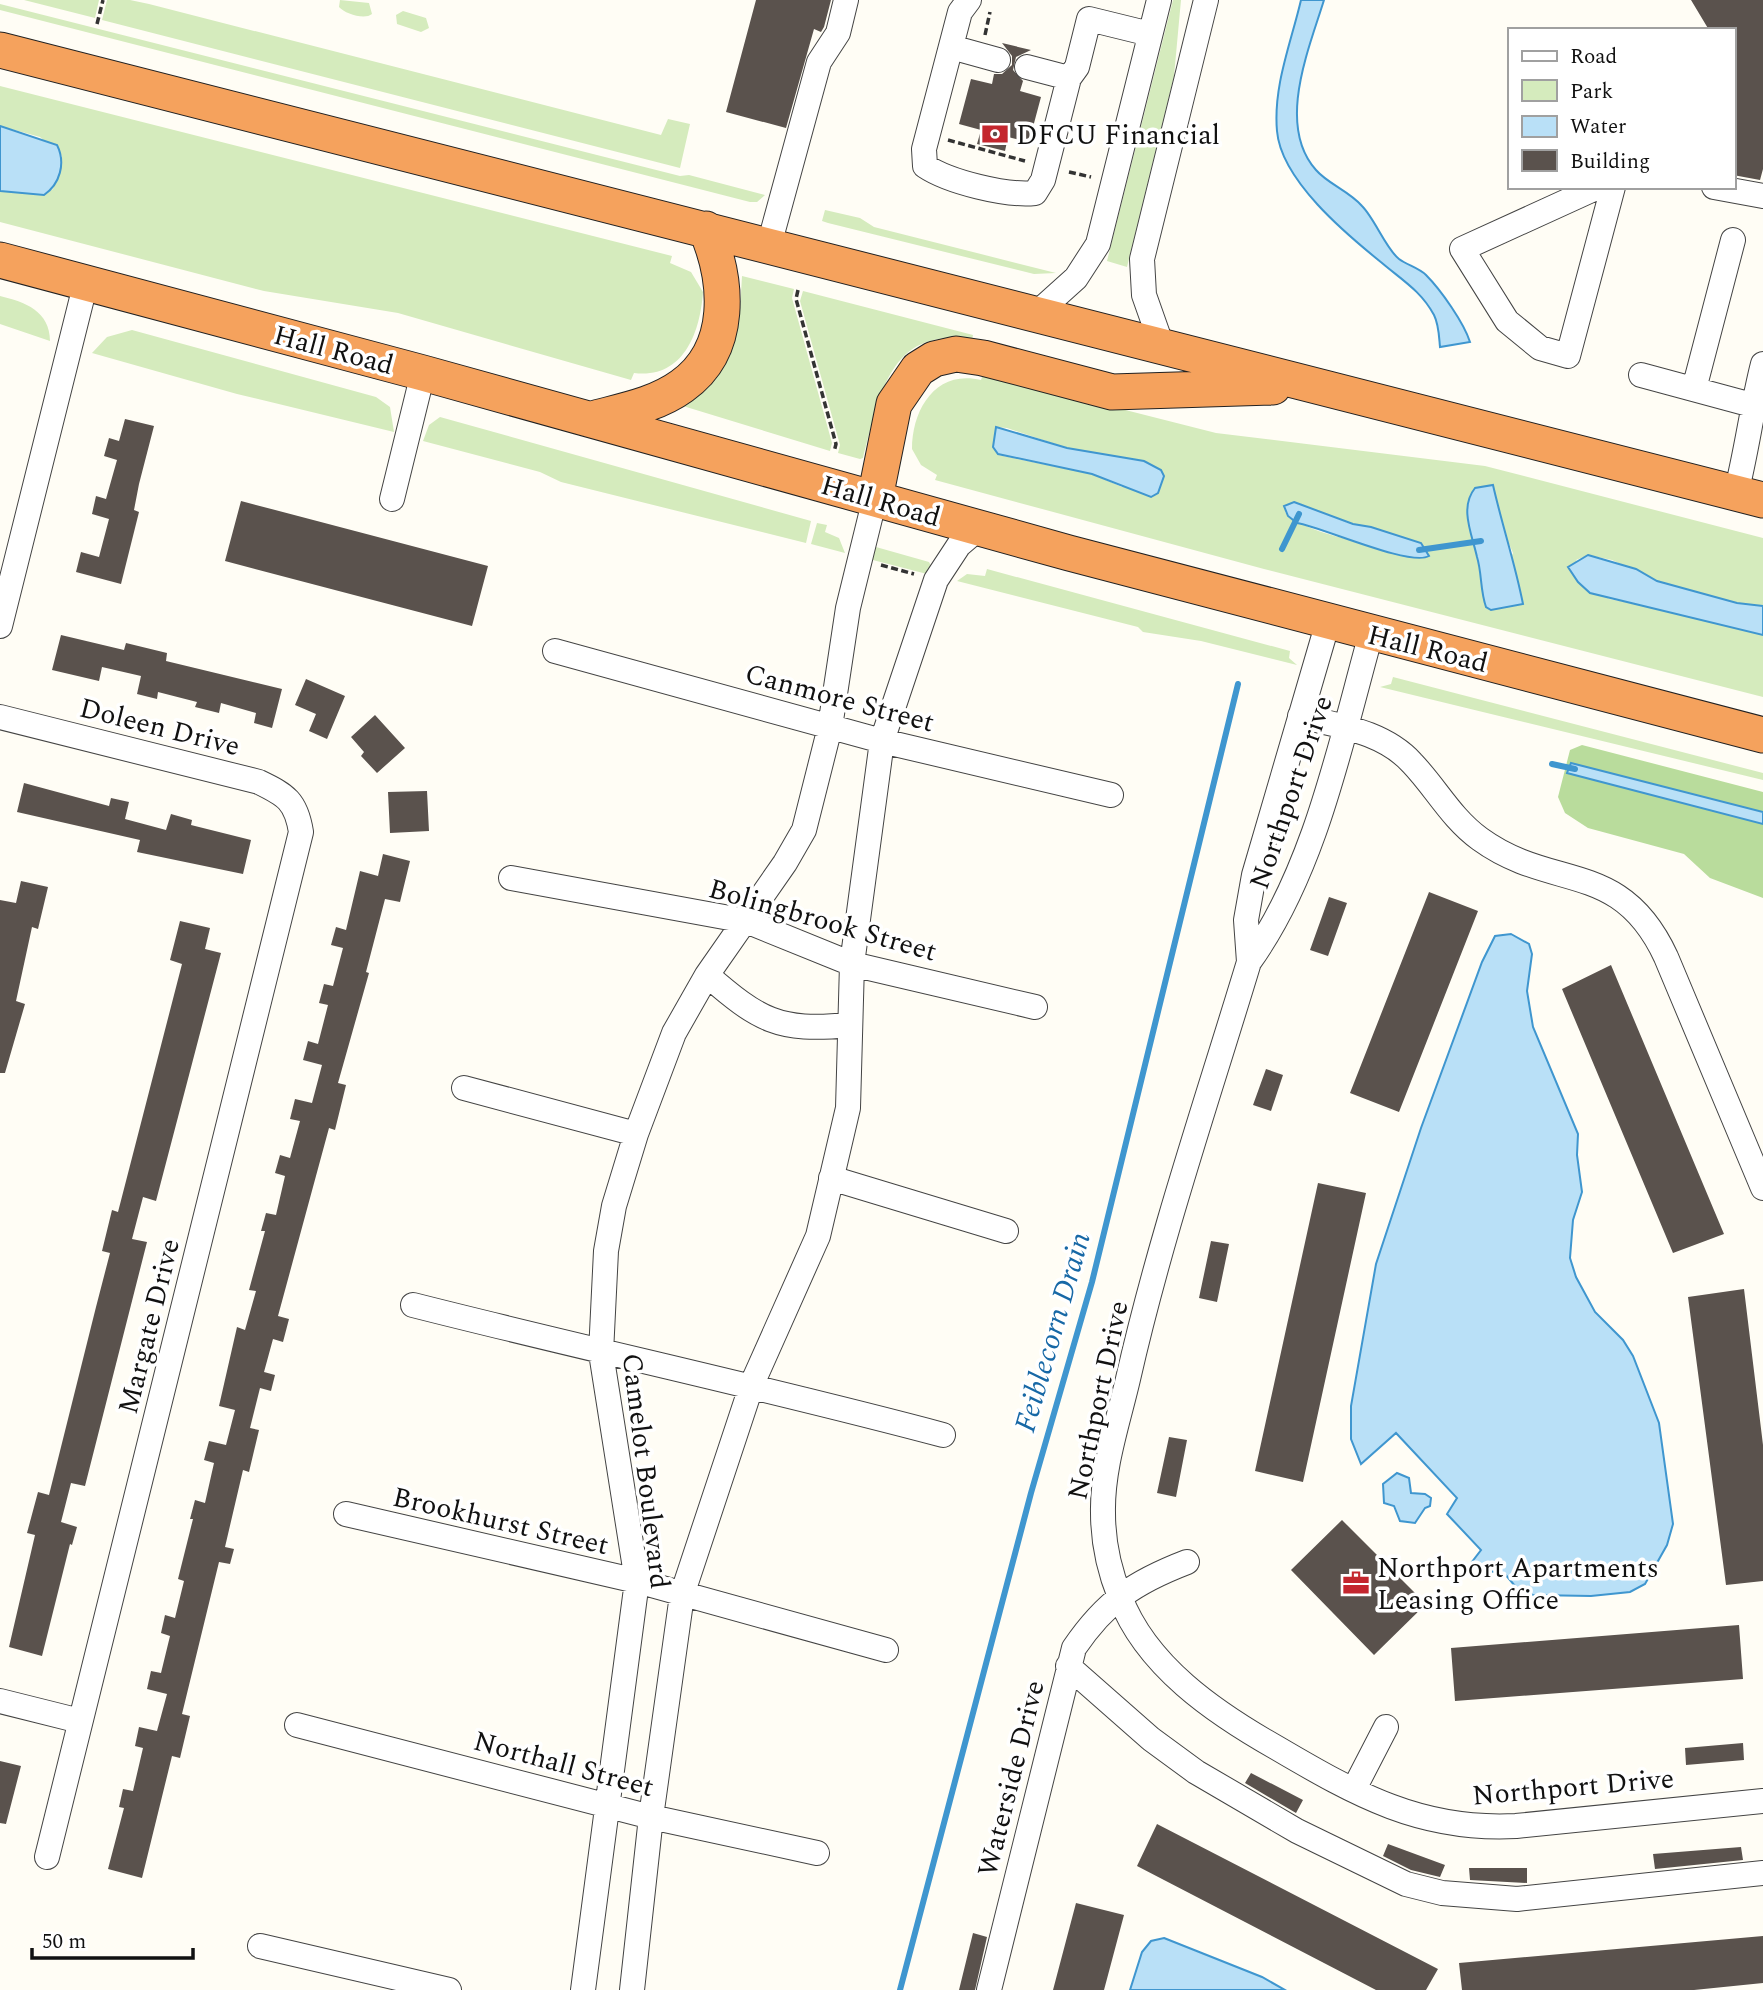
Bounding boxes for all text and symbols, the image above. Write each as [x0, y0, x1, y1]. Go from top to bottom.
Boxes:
legend [1508, 28, 1735, 189]
text: Road [1570, 41, 1617, 73]
text: Park [1570, 76, 1614, 108]
text: Water [1570, 111, 1626, 143]
place label: DFCU Financial [1016, 114, 1220, 157]
bank icon: DFCU Financial [980, 119, 1010, 149]
text: Building [1570, 146, 1650, 178]
street label: Hall Road [269, 314, 398, 387]
street label: Hall Road [816, 464, 946, 539]
street label: Hall Road [1363, 614, 1492, 685]
street label: Canmore Street [740, 652, 939, 744]
street label: Doleen Drive [75, 687, 244, 768]
street label: Northport Drive [1238, 690, 1345, 895]
street label: Bolingbrook Street [703, 867, 942, 974]
water label: Feiblecorn Drain [1002, 1227, 1104, 1438]
street label: Margate Drive [107, 1234, 192, 1419]
street label: Northport Drive [1056, 1297, 1141, 1504]
street label: Camelot Boulevard [610, 1351, 681, 1591]
street label: Brookhurst Street [388, 1476, 613, 1567]
place label: Northport Apartments Leasing Office [1377, 1547, 1659, 1622]
office icon: Northport Apartments Leasing Office [1341, 1568, 1371, 1598]
street label: Waterside Drive [966, 1676, 1057, 1881]
street label: Northall Street [469, 1720, 659, 1809]
street label: Northport Drive [1470, 1757, 1676, 1818]
scale bar [32, 1916, 192, 1960]
text: 50 m [42, 1926, 86, 1958]

